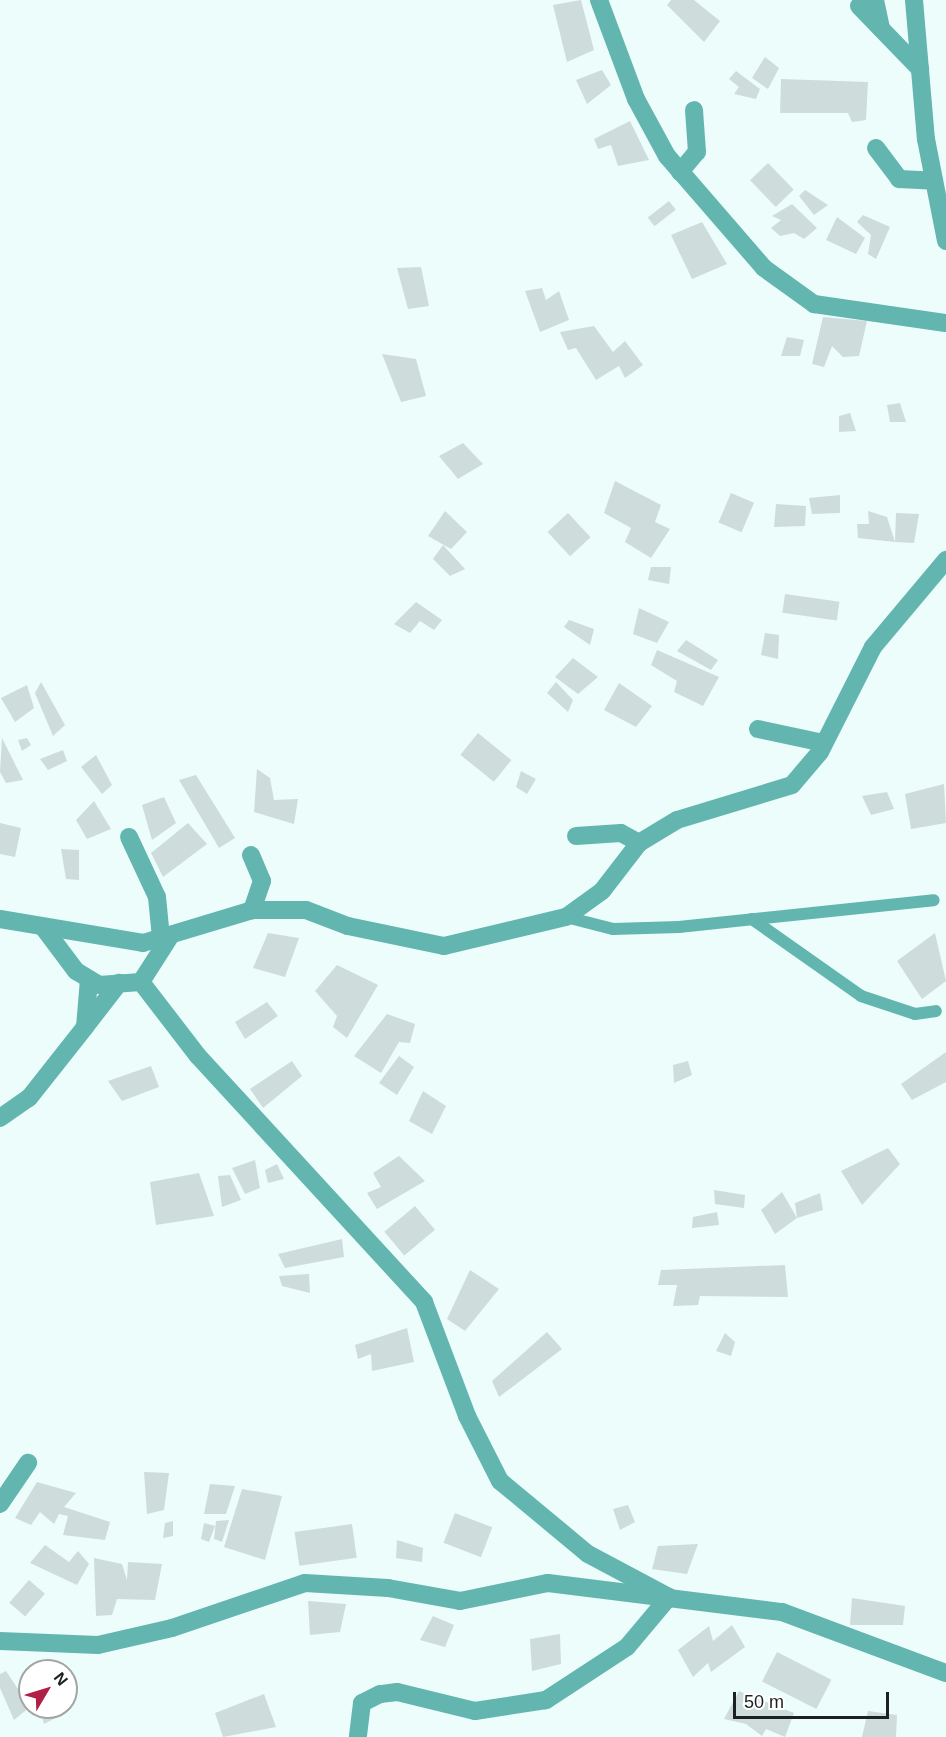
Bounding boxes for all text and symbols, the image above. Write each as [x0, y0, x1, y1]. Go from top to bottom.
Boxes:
north arrow [18, 1659, 78, 1719]
text: N [51, 1669, 71, 1689]
scale bar [736, 1680, 892, 1718]
text: 50 m [744, 1692, 784, 1712]

